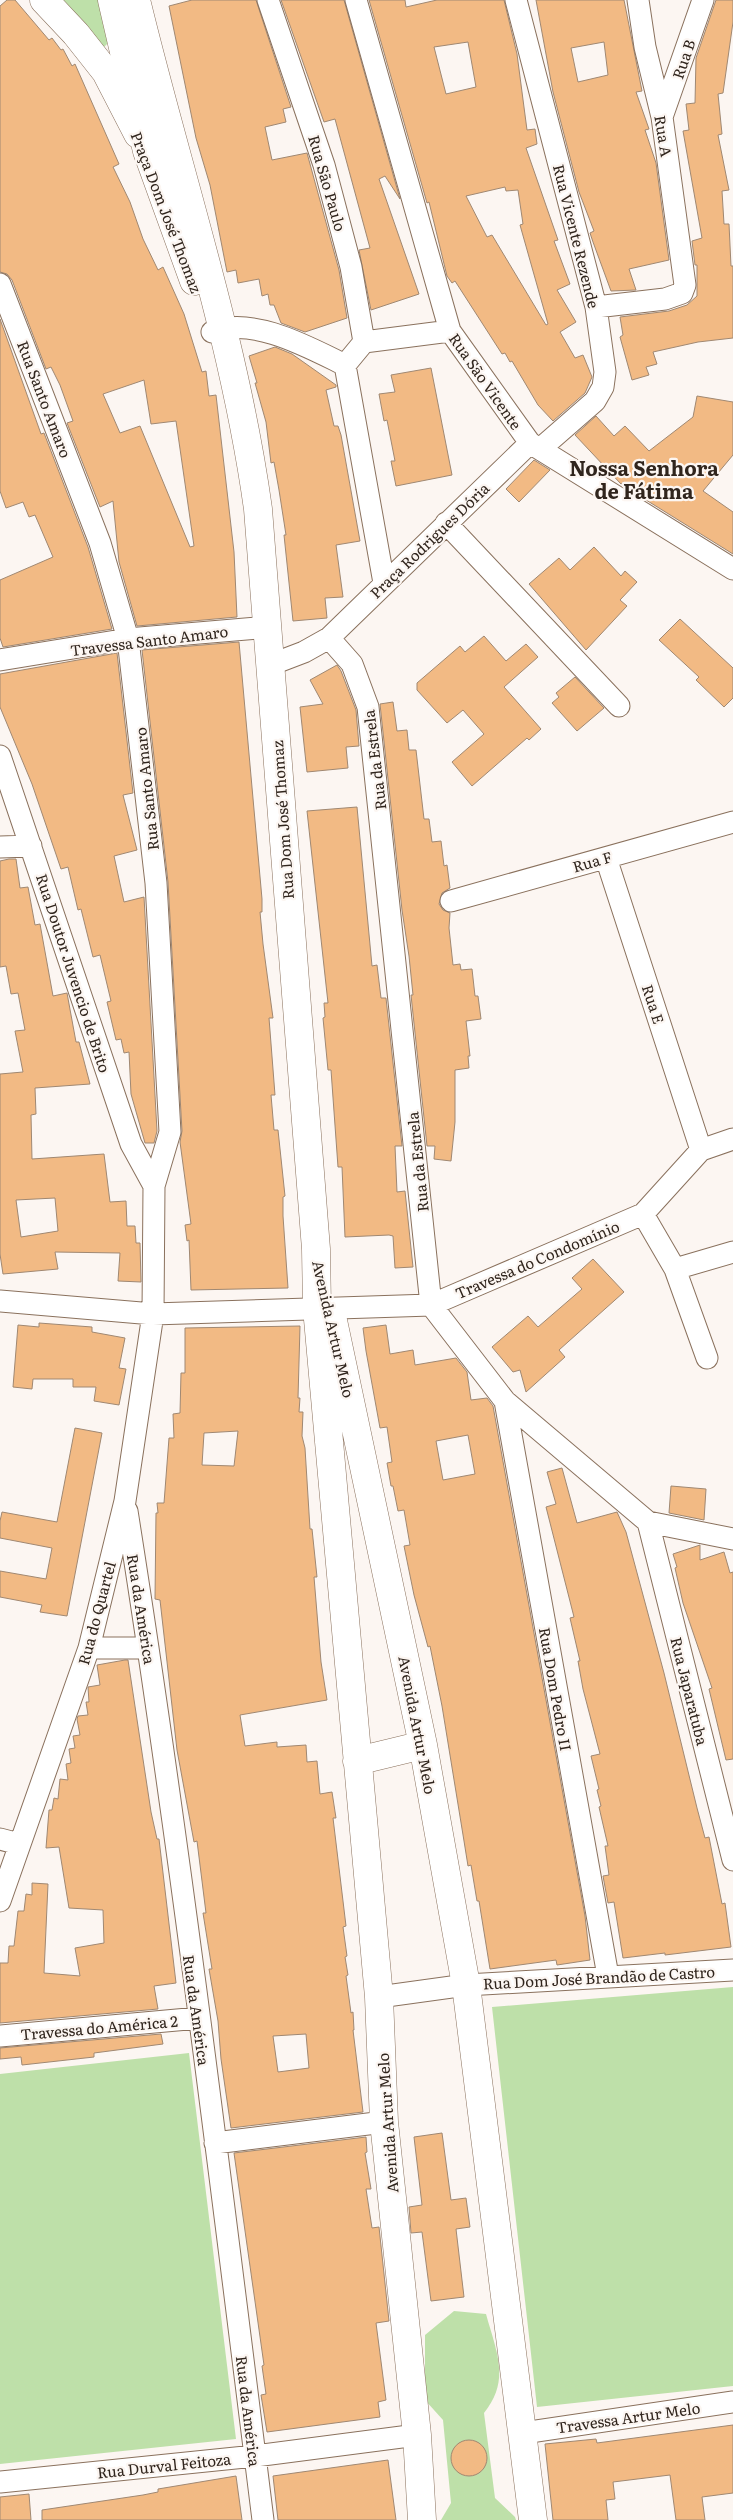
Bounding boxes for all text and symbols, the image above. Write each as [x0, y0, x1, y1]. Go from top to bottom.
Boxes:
street label: Rua B [666, 36, 701, 82]
street label: Rua A [649, 114, 679, 158]
street label: Praça Dom José Thomaz [126, 128, 208, 296]
street label: Rua São Paulo [303, 132, 353, 234]
street label: Rua Vicente Rezende [548, 162, 606, 311]
street label: Rua São Vicente [444, 328, 528, 434]
street label: Rua Santo Amaro [12, 337, 78, 461]
district label: Nossa Senhora de Fátima [569, 452, 719, 505]
street label: Praça Rodrigues Dória [364, 476, 495, 603]
street label: Travessa Santo Amaro [69, 619, 229, 661]
street label: Rua da Estrela [356, 708, 392, 811]
street label: Rua Santo Amaro [128, 726, 164, 852]
street label: Rua Dom José Thomaz [265, 740, 299, 900]
street label: Rua F [570, 844, 614, 878]
street label: Rua Doutor Juvencio de Brito [31, 870, 117, 1076]
street label: Rua E [637, 981, 671, 1027]
street label: Rua da Estrela [400, 1110, 434, 1213]
street label: Travessa do Condomínio [451, 1214, 623, 1304]
street label: Avenida Artur Melo [307, 1258, 361, 1400]
street label: Rua da América [122, 1552, 162, 1667]
street label: Rua do Quartel [71, 1559, 121, 1667]
street label: Rua Dom Pedro II [534, 1625, 578, 1753]
street label: Rua Japaratuba [665, 1635, 715, 1748]
street label: Avenida Artur Melo [393, 1654, 443, 1796]
street label: Rua da América [178, 1953, 216, 2068]
street label: Rua Dom José Brandão de Castro [482, 1959, 716, 1995]
street label: Travessa do América 2 [19, 2009, 179, 2045]
street label: Avenida Artur Melo [371, 2052, 403, 2194]
street label: Rua da América [231, 2354, 267, 2469]
street label: Travessa Artur Melo [554, 2395, 702, 2438]
street label: Rua Durval Feitoza [96, 2446, 233, 2483]

